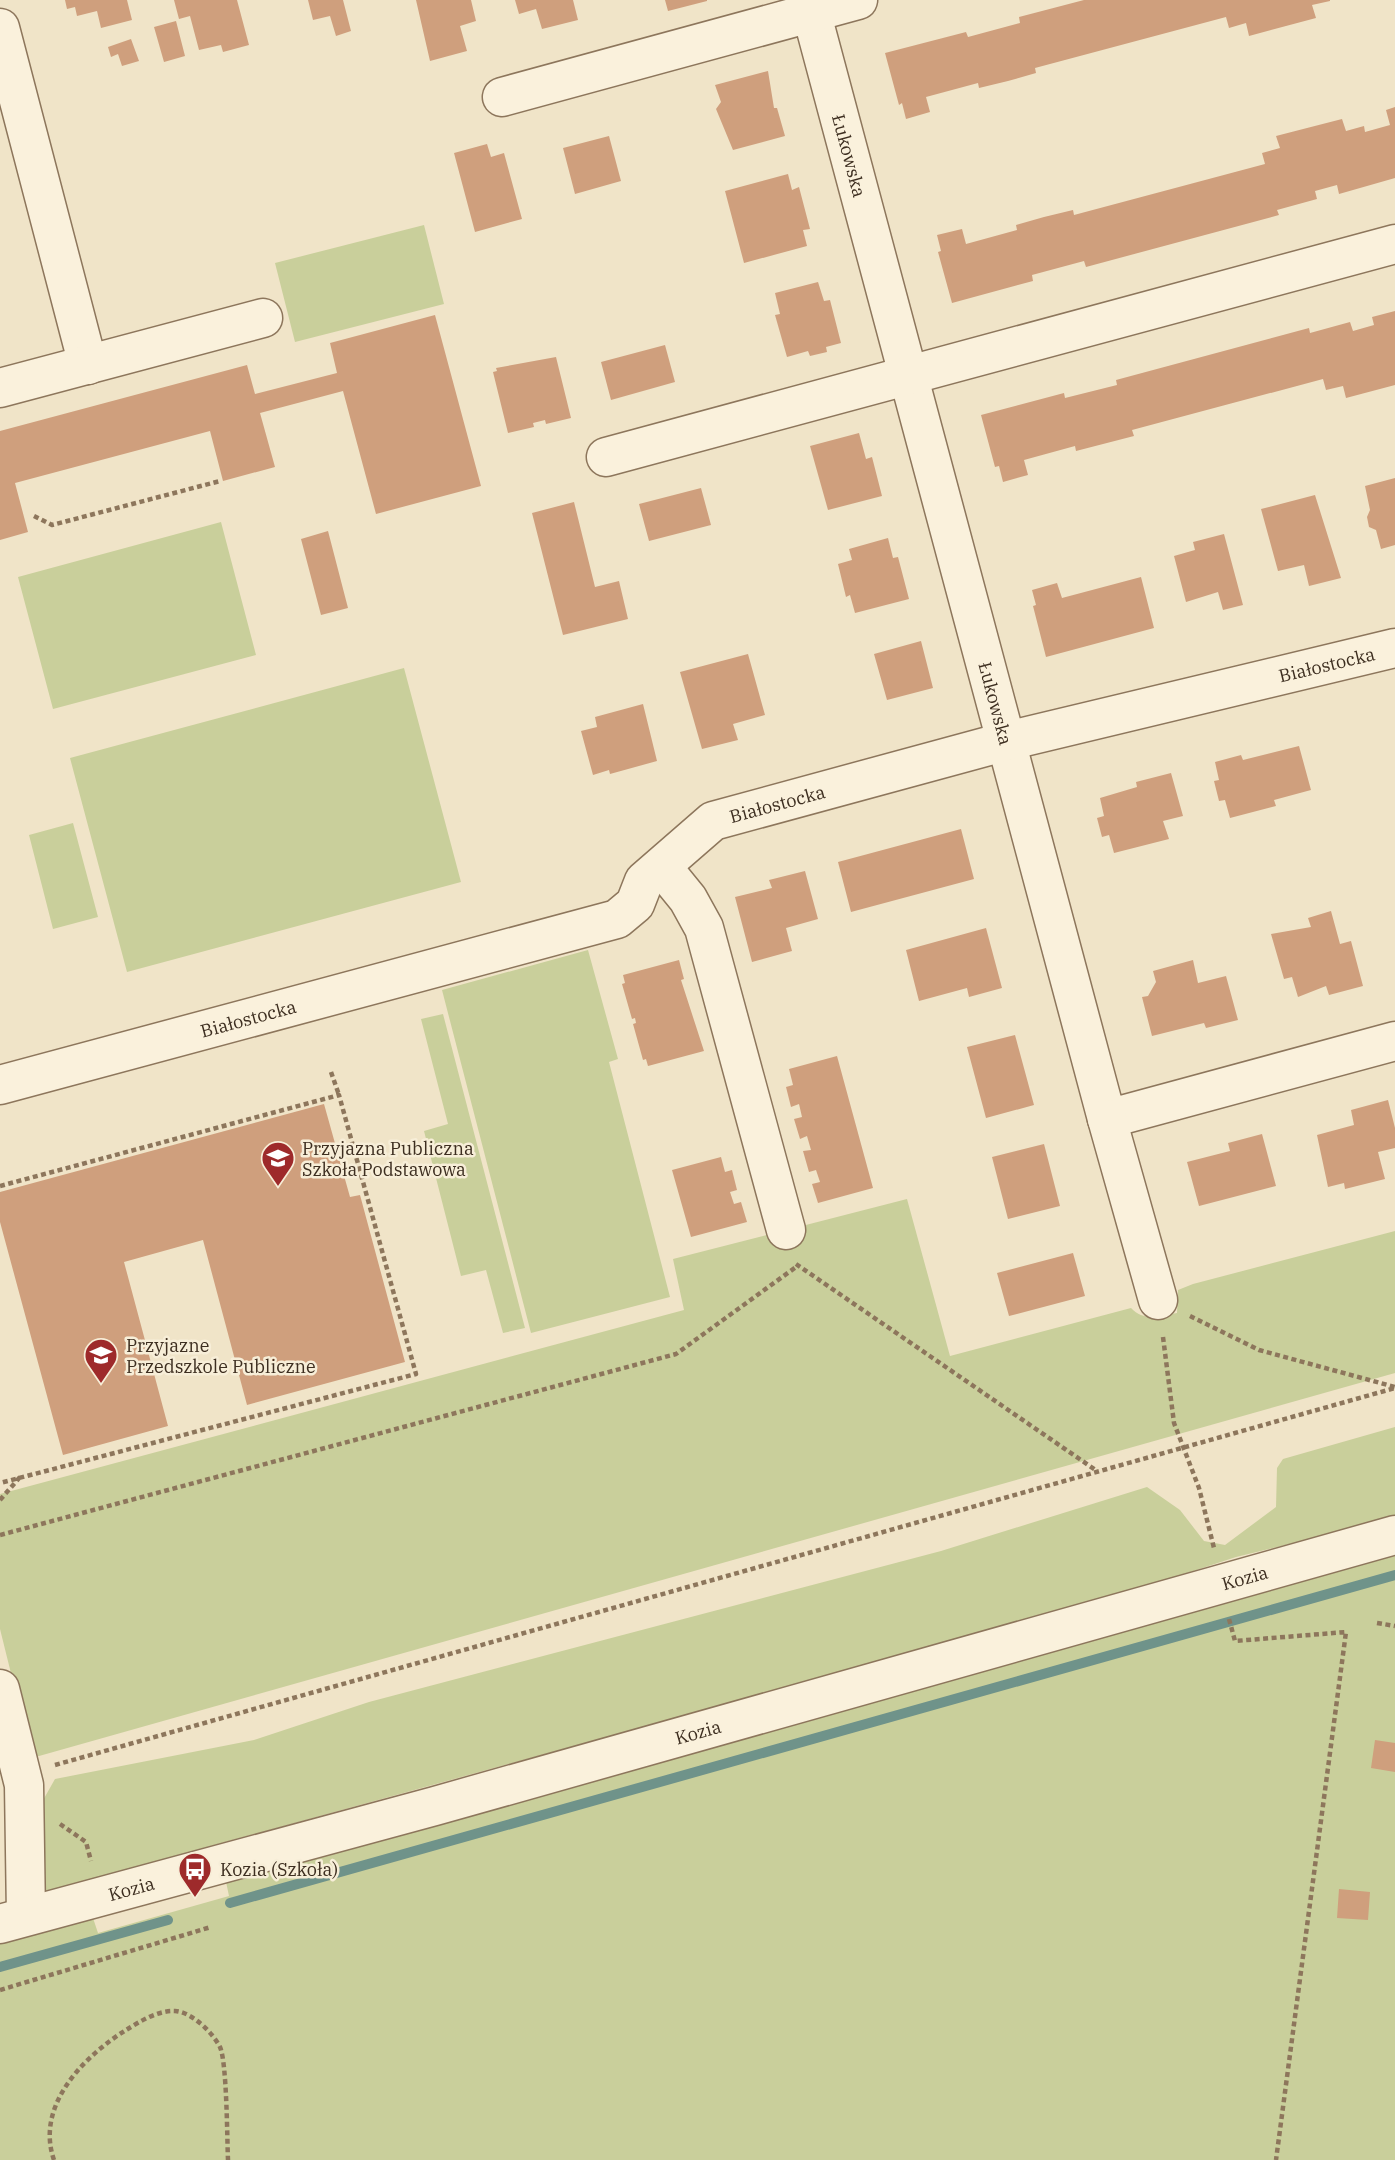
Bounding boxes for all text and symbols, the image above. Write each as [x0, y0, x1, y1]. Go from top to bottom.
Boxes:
street label: Łukowska [827, 111, 872, 200]
street label: Białostocka [1276, 642, 1377, 687]
street label: Łukowska [974, 659, 1018, 748]
street label: Białostocka [727, 779, 828, 828]
street label: Białostocka [198, 994, 299, 1042]
place label: Przyjazna Publiczna Szkoła Podstawowa [302, 1137, 474, 1181]
school or university icon: Przyjazna Publiczna Szkoła Podstawowa [259, 1139, 297, 1188]
place label: Przyjazne Przedszkole Publiczne [126, 1334, 316, 1378]
school or university icon: Przyjazne Przedszkole Publiczne [82, 1336, 120, 1385]
street label: Kozia [1219, 1560, 1271, 1595]
street label: Kozia [672, 1714, 724, 1749]
bus stop icon: Kozia (Szkoła) [176, 1850, 214, 1899]
place label: Kozia (Szkoła) [220, 1858, 338, 1881]
street label: Kozia [106, 1871, 157, 1906]

